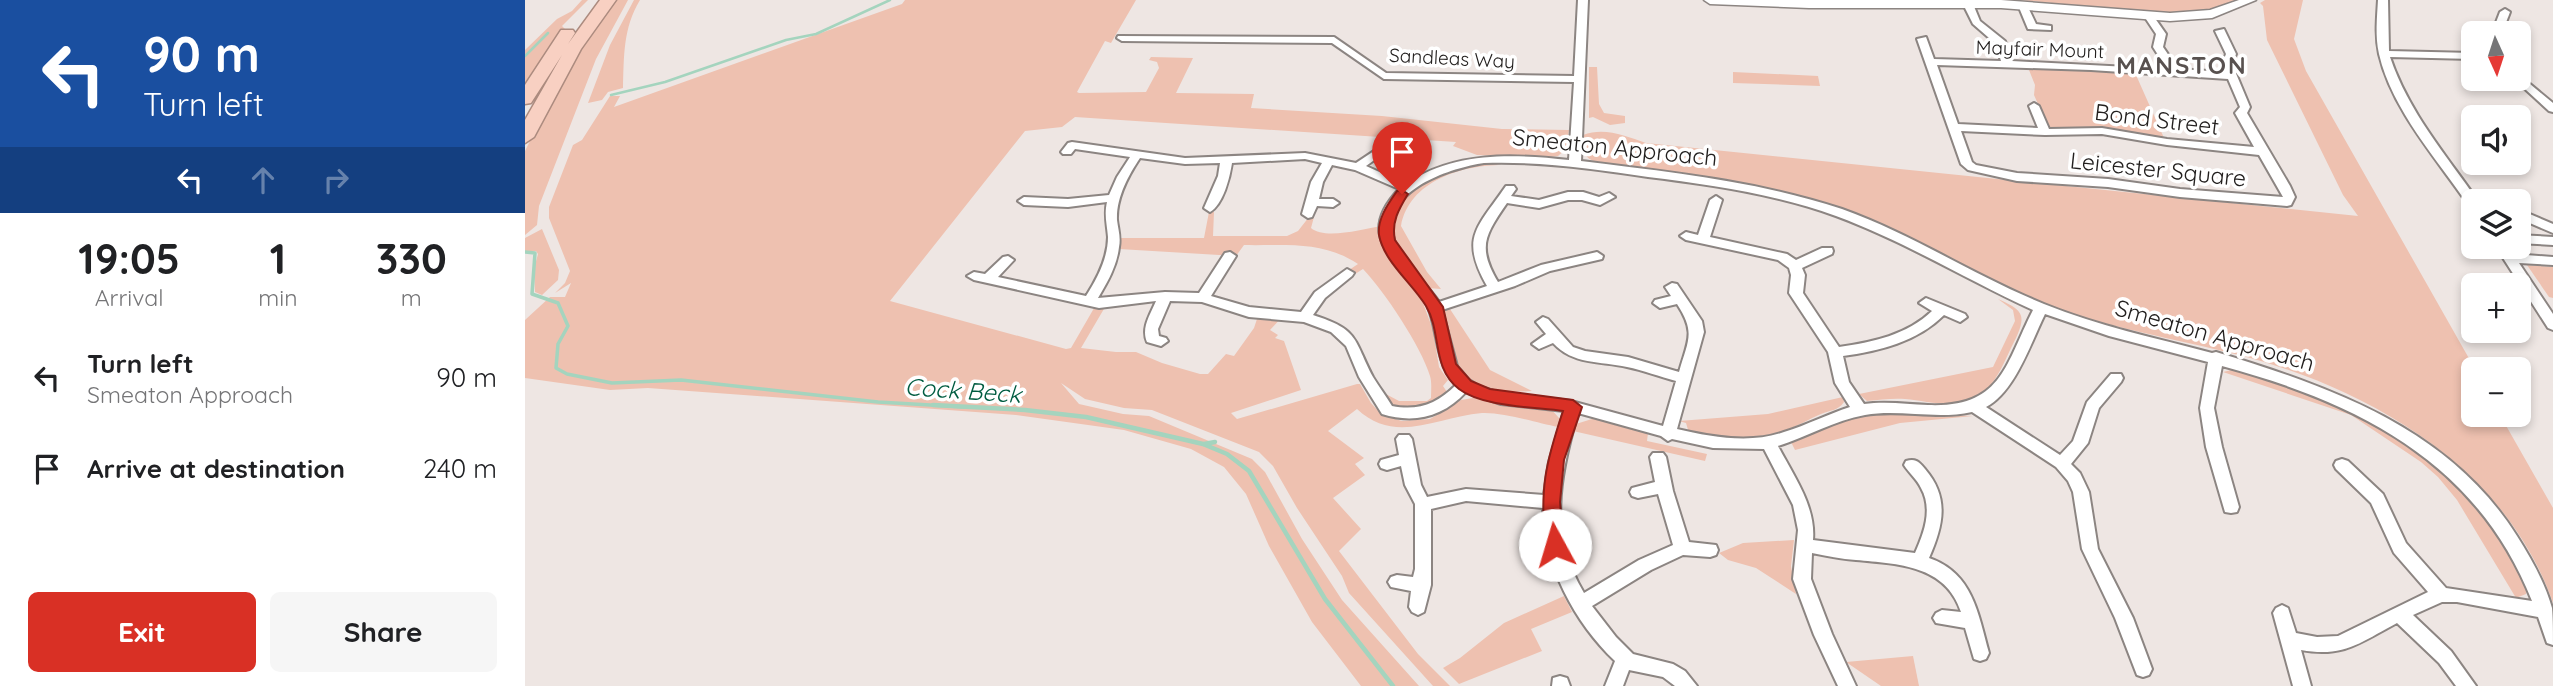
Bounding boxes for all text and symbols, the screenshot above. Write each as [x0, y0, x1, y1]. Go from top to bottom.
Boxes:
north arrow [2461, 21, 2531, 91]
map controls [2461, 21, 2531, 427]
text: 90 m [143, 23, 260, 84]
icon: left [28, 28, 119, 119]
street label: Mayfair Mount [1975, 35, 2105, 63]
street label: Sandleas Way [1389, 43, 1515, 73]
district label: MANSTON [2116, 50, 2248, 80]
text: Turn left [143, 84, 264, 124]
street label: Bond Street [2093, 97, 2221, 141]
button: sound [2461, 105, 2531, 175]
pin [1372, 122, 1432, 194]
street label: Smeaton Approach [1511, 122, 1719, 172]
icon: arrive [1383, 133, 1421, 171]
street label: Leicester Square [2069, 145, 2247, 193]
icon: left [171, 161, 209, 199]
icon: ahead [244, 161, 282, 199]
icon: right [317, 161, 355, 199]
button: layers [2461, 189, 2531, 259]
text: 19:05 [78, 232, 180, 285]
text: 1 [270, 232, 286, 285]
text: 330 [376, 232, 447, 285]
button: + [2461, 273, 2531, 343]
text: Arrival [95, 283, 164, 312]
text: min [258, 283, 297, 312]
text: m [401, 283, 422, 312]
street label: Smeaton Approach [2112, 293, 2318, 377]
text: Turn left [87, 347, 194, 380]
button: − [2461, 357, 2531, 427]
icon: left [28, 359, 66, 397]
text: 90 m [436, 361, 497, 394]
water label: Cock Beck [904, 371, 1024, 409]
text: Smeaton Approach [87, 380, 293, 409]
icon: arrive [28, 450, 66, 488]
text: Arrive at destination [87, 452, 345, 485]
text: 240 m [423, 452, 497, 485]
position arrow [1518, 508, 1592, 582]
button: Exit [28, 592, 256, 672]
button: Share [270, 592, 497, 672]

